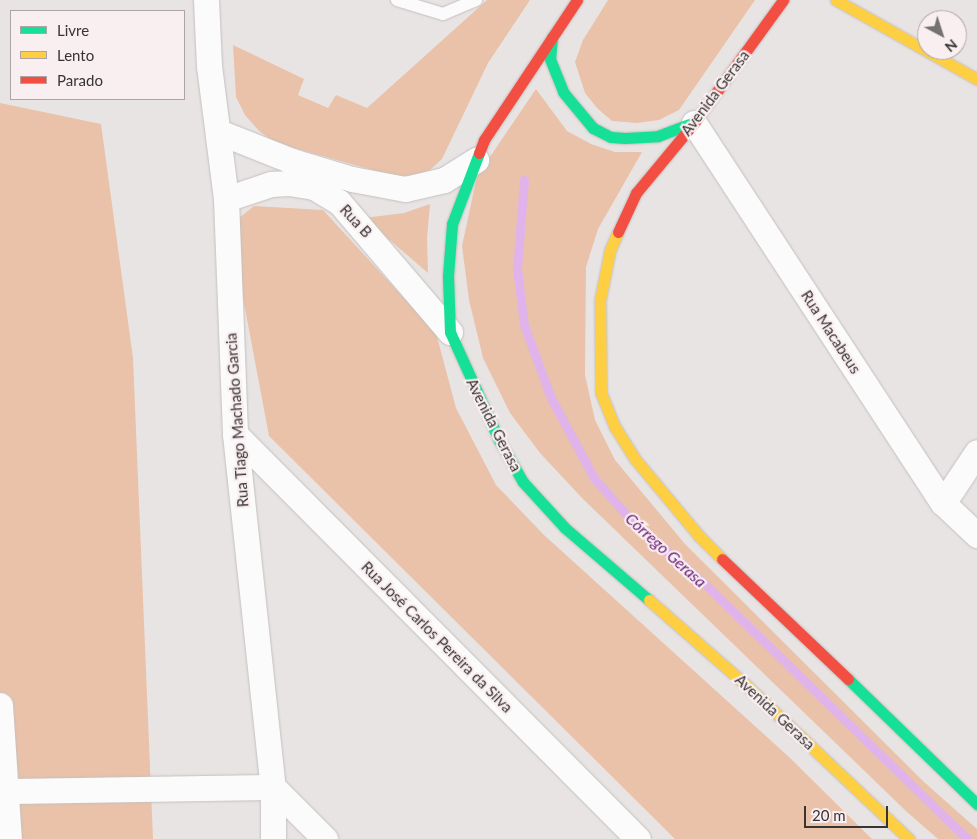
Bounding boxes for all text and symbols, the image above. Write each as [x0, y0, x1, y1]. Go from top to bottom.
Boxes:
legend [10, 10, 185, 100]
north arrow [917, 10, 967, 60]
text: Livre [57, 21, 89, 39]
text: N [942, 36, 961, 56]
text: Lento [57, 46, 94, 64]
street label: Avenida Gerasa [677, 47, 753, 139]
text: Parado [57, 71, 103, 89]
street label: Rua B [336, 201, 376, 241]
street label: Rua Macabeus [797, 287, 865, 377]
street label: Rua Tiago Machado Garcia [222, 332, 252, 508]
street label: Avenida Gerasa [463, 375, 525, 475]
water label: Córrego Gerasa [622, 509, 710, 591]
street label: Rua José Carlos Pereira da Silva [358, 558, 516, 716]
street label: Avenida Gerasa [731, 671, 819, 753]
scale bar [807, 796, 891, 828]
text: 20 m [812, 806, 846, 824]

